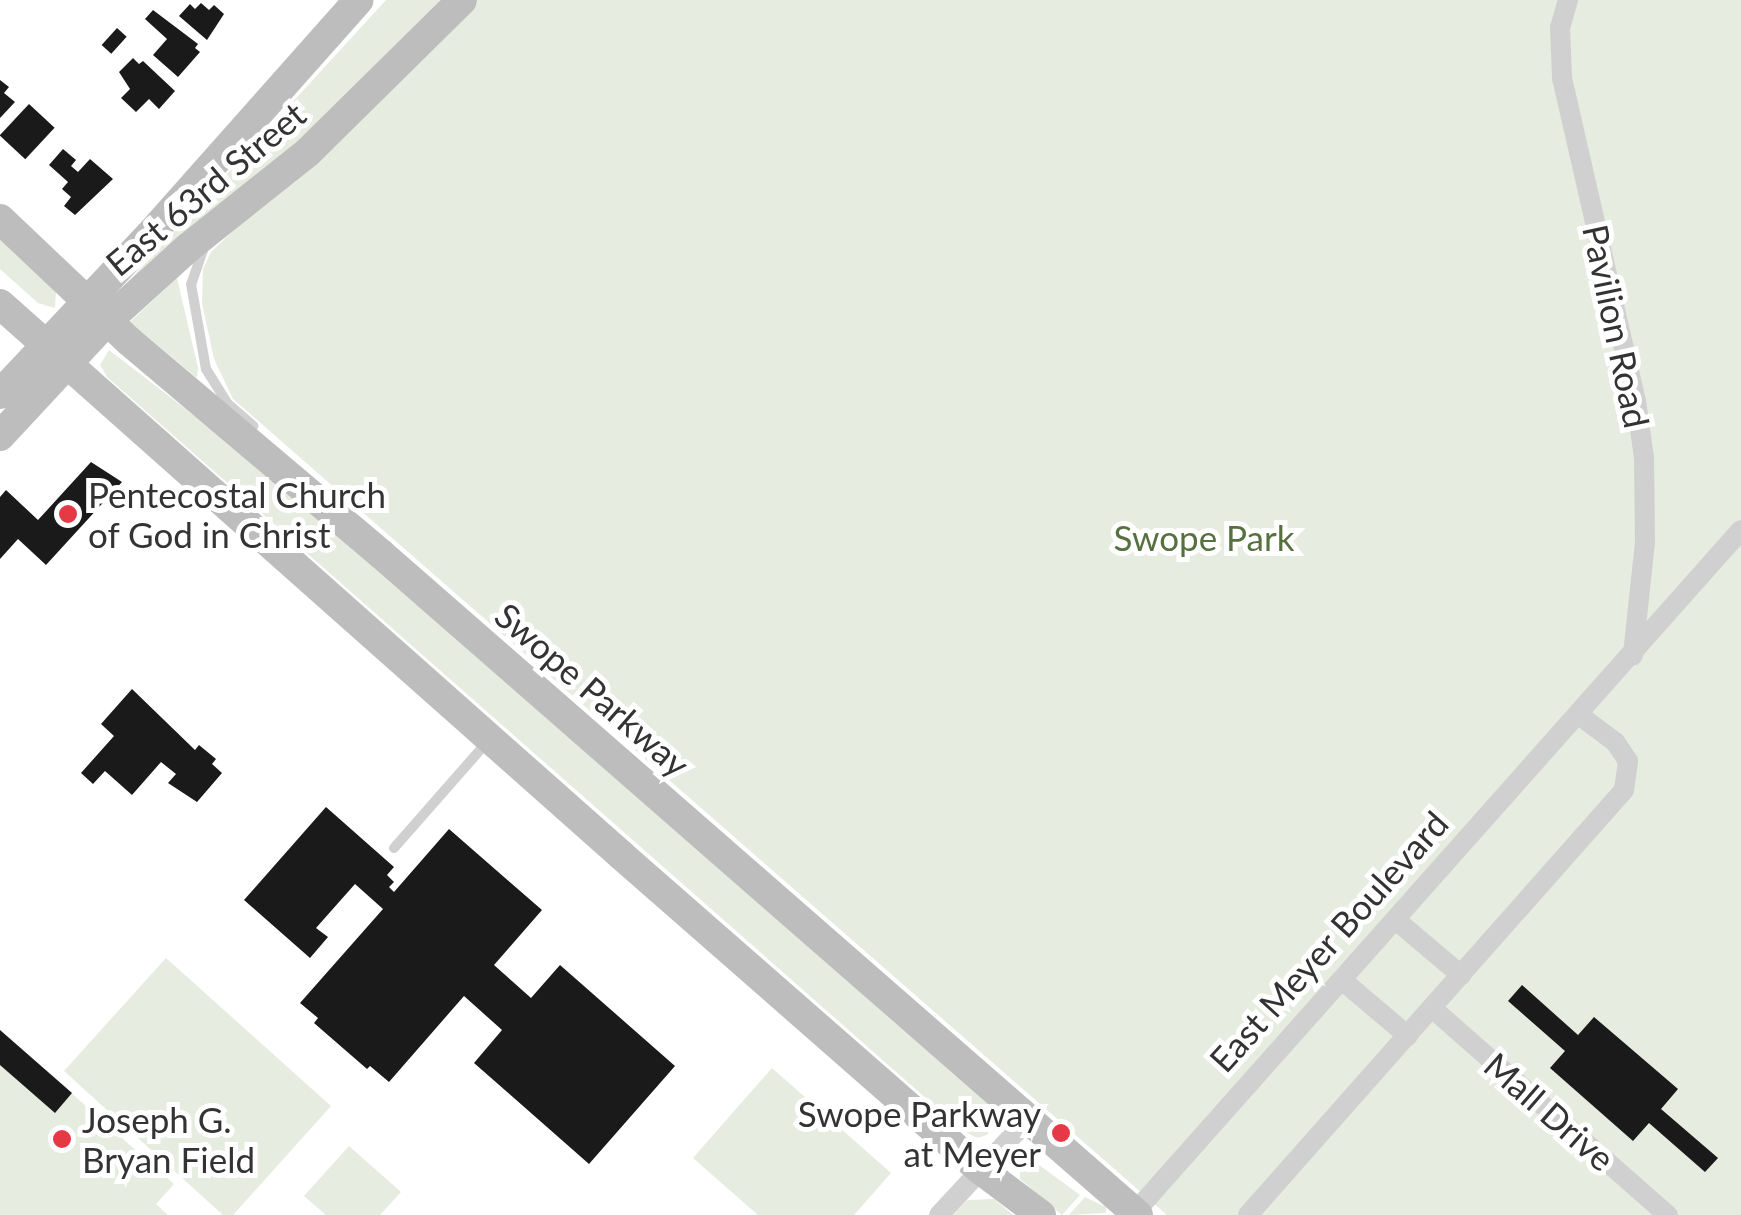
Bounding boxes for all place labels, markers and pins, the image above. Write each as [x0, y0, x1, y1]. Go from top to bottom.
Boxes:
place label: Pentecostal Church of God in Christ [88, 473, 386, 555]
marker: Pentecostal Church of God in Christ [57, 503, 79, 525]
place label: Swope Parkway at Meyer [798, 1092, 1041, 1174]
place label: Joseph G. Bryan Field [82, 1098, 255, 1180]
marker: Swope Parkway at Meyer [1050, 1122, 1072, 1144]
marker: Joseph G. Bryan Field [51, 1128, 73, 1150]

